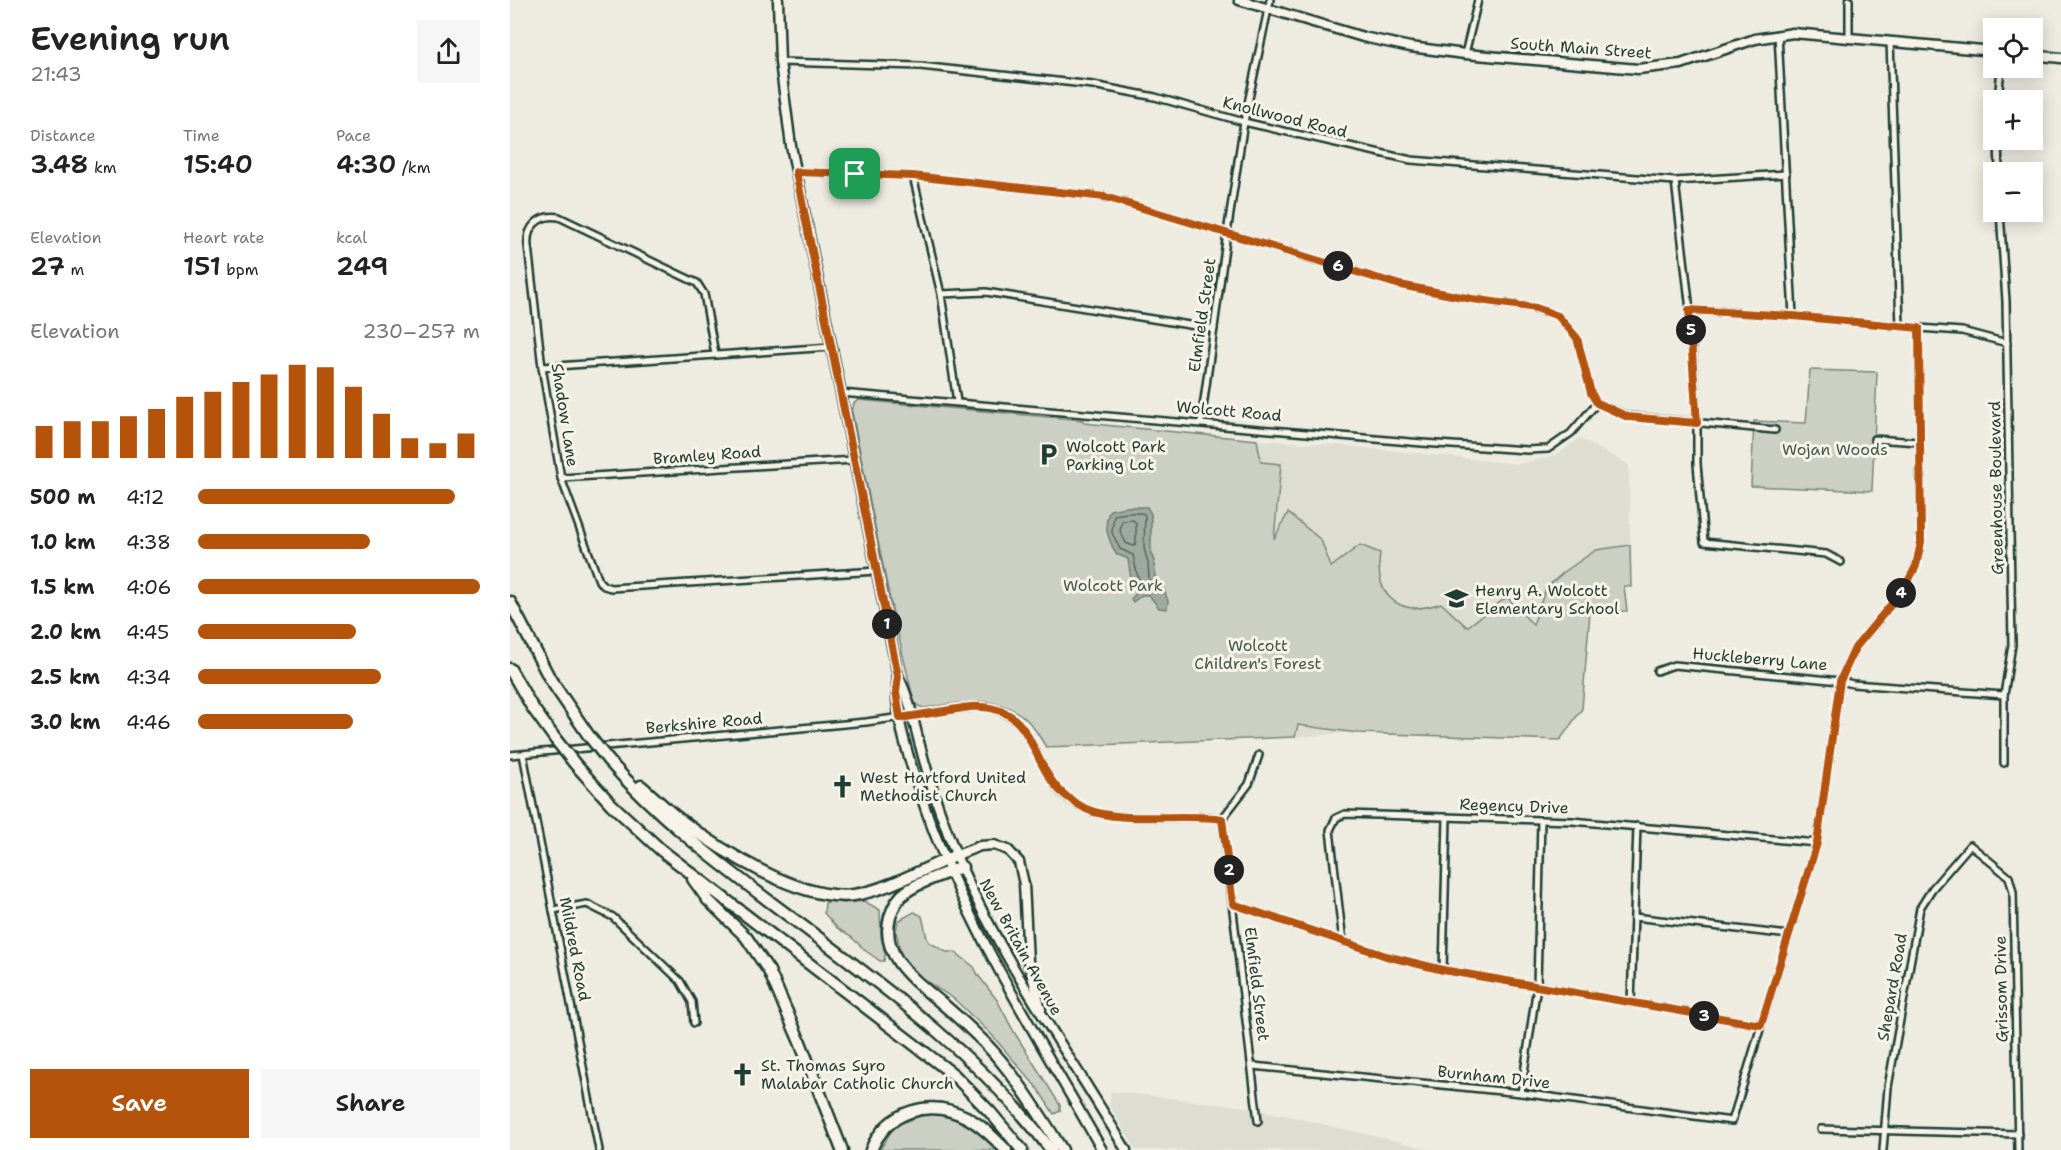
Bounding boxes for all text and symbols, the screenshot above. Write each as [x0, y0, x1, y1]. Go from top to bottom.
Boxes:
text: Evening run [30, 16, 230, 61]
map controls [1983, 18, 2043, 222]
button: locate [1983, 18, 2043, 78]
button: share [417, 20, 480, 83]
street label: South Main Street [1510, 33, 1652, 63]
text: 21:43 [30, 61, 82, 87]
button: + [1983, 90, 2043, 150]
street label: Knollwood Road [1221, 91, 1349, 143]
text: Distance [30, 125, 96, 146]
text: Time [183, 125, 220, 146]
text: Pace [336, 125, 371, 146]
text: 3.48 [30, 146, 89, 181]
text: 15:40 [183, 146, 253, 181]
text: 4:30 [336, 146, 396, 181]
pin [829, 148, 880, 199]
text: km [89, 157, 117, 178]
text: /km [396, 157, 430, 178]
icon: arrive [838, 157, 871, 190]
button: − [1983, 162, 2043, 222]
text: Elevation [30, 227, 102, 248]
text: Heart rate [183, 227, 265, 248]
text: kcal [336, 227, 367, 248]
text: 27 [30, 248, 65, 283]
text: 151 [183, 248, 221, 283]
text: 249 [336, 248, 389, 283]
pin: 6 [1323, 251, 1353, 281]
text: 6 [1332, 255, 1344, 276]
street label: Elmfield Street [1184, 257, 1220, 373]
text: m [65, 259, 84, 280]
text: bpm [221, 259, 259, 280]
pin: 5 [1676, 315, 1706, 345]
text: Elevation [30, 318, 120, 344]
text: 230–257 m [362, 318, 480, 344]
text: 5 [1686, 319, 1696, 340]
street label: Shadow Lane [546, 362, 584, 468]
street label: Wolcott Road [1175, 396, 1283, 426]
street label: Greenhouse Boulevard [1984, 401, 2008, 575]
place label: Wolcott Park Parking Lot [1066, 436, 1166, 475]
park label: Wojan Woods [1782, 439, 1888, 460]
street label: Bramley Road [652, 441, 762, 469]
parking icon: Wolcott Park Parking Lot [1035, 442, 1061, 468]
text: 500 m [30, 484, 96, 510]
text: 4:12 [126, 484, 165, 510]
text: 1.0 km [30, 529, 95, 555]
text: 4:38 [126, 529, 171, 555]
text: 1.5 km [30, 574, 94, 600]
text: 4:06 [126, 574, 172, 600]
park label: Wolcott Park [1063, 575, 1163, 596]
pin: 4 [1886, 578, 1916, 608]
place label: Henry A. Wolcott Elementary School [1475, 580, 1619, 619]
text: 4 [1895, 582, 1907, 603]
school or university icon: Henry A. Wolcott Elementary School [1444, 586, 1470, 612]
pin: 1 [872, 609, 902, 639]
text: 1 [883, 613, 891, 634]
text: 2.0 km [30, 619, 101, 645]
text: 4:45 [126, 619, 169, 645]
park label: Wolcott Children's Forest [1194, 635, 1322, 674]
street label: Huckleberry Lane [1692, 643, 1828, 675]
text: 2.5 km [30, 664, 100, 690]
text: 4:34 [126, 664, 171, 690]
street label: Berkshire Road [645, 707, 763, 739]
text: 3.0 km [30, 709, 101, 735]
text: 4:46 [126, 709, 171, 735]
place label: West Hartford United Methodist Church [860, 767, 1026, 806]
church icon: West Hartford United Methodist Church [829, 773, 855, 799]
street label: Regency Drive [1459, 794, 1569, 818]
pin: 2 [1214, 855, 1244, 885]
text: 2 [1223, 859, 1235, 880]
street label: New Britain Avenue [975, 875, 1067, 1019]
street label: Mildred Road [555, 895, 595, 1003]
street label: Elmfield Street [1240, 926, 1274, 1042]
street label: Shepard Road [1872, 931, 1912, 1043]
street label: Grissom Drive [1990, 935, 2012, 1043]
pin: 3 [1689, 1001, 1719, 1031]
text: 3 [1698, 1005, 1710, 1026]
place label: St. Thomas Syro Malabar Catholic Church [761, 1055, 954, 1094]
church icon: St. Thomas Syro Malabar Catholic Church [730, 1061, 756, 1087]
street label: Burnham Drive [1436, 1061, 1552, 1093]
button: Save [30, 1069, 249, 1138]
button: Share [261, 1069, 480, 1138]

